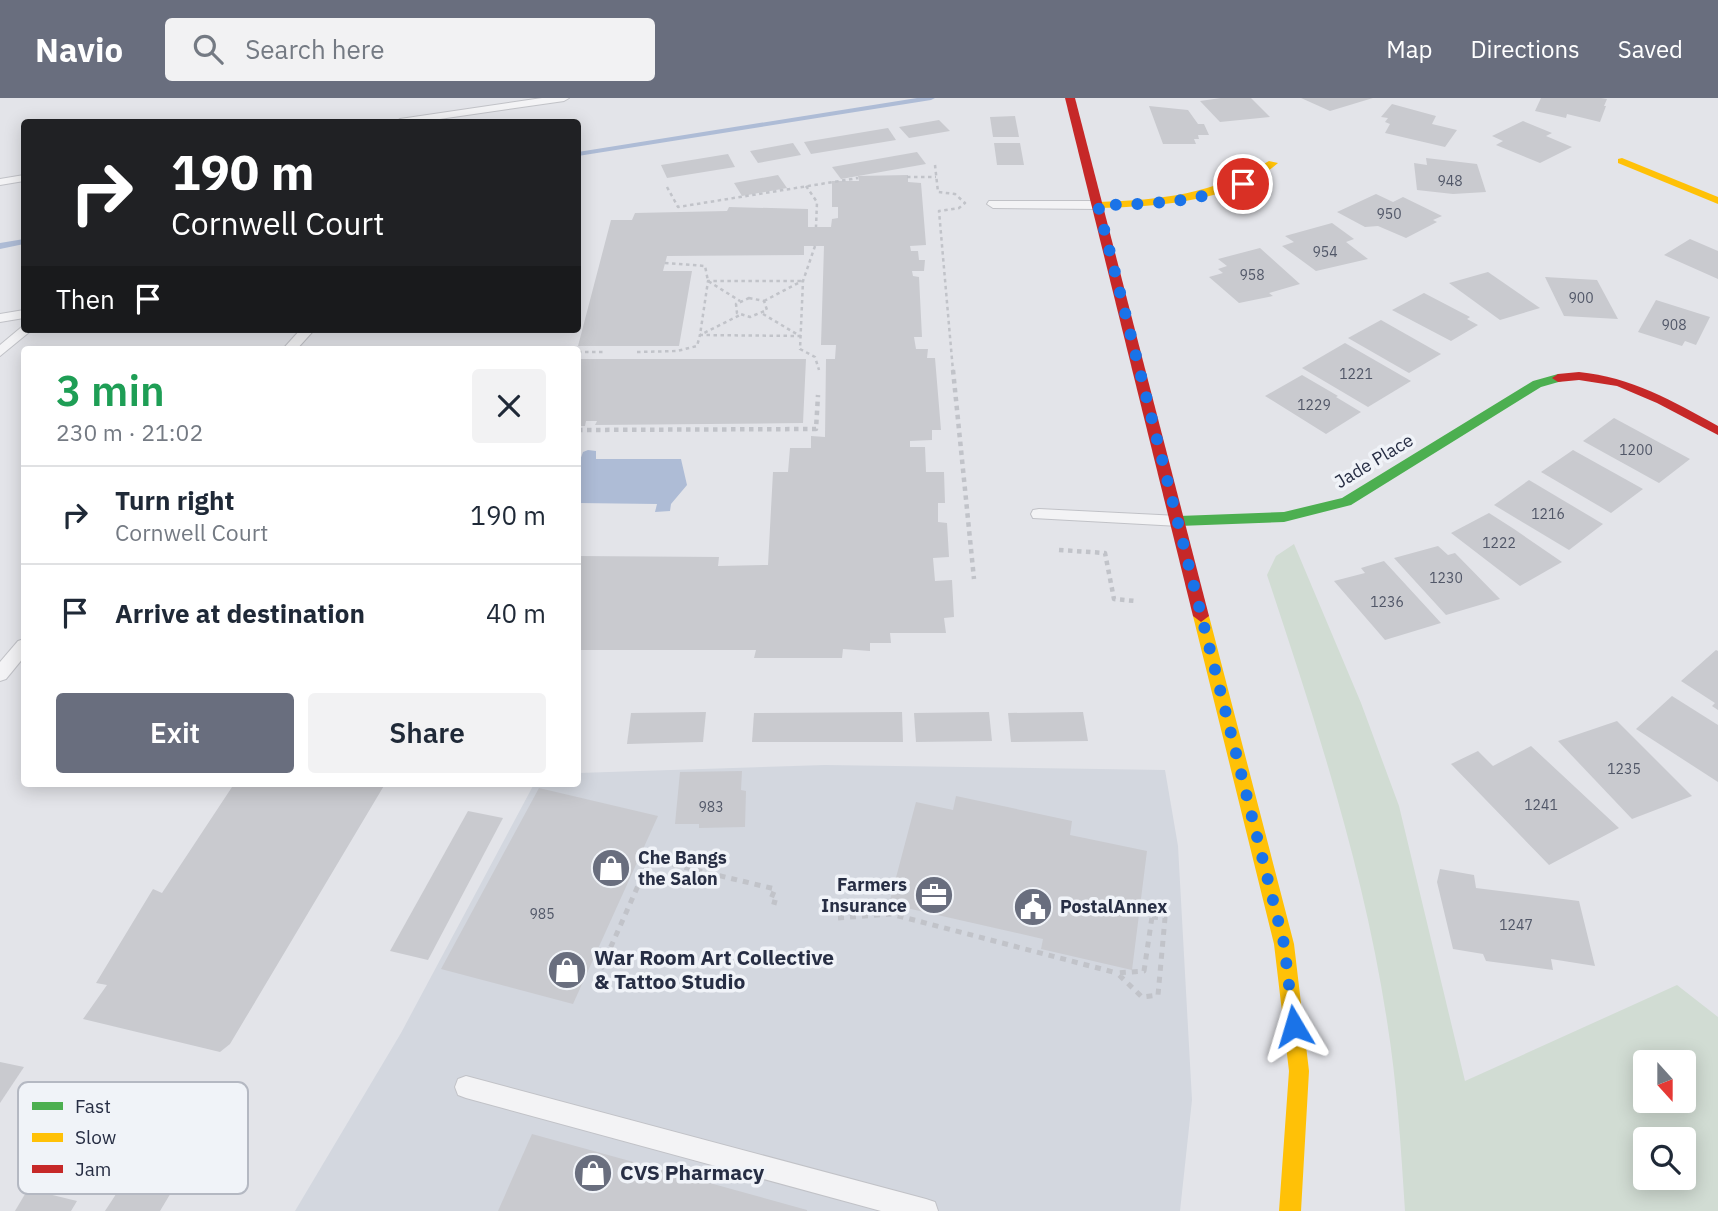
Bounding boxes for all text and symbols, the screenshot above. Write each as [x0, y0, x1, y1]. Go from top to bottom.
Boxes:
search box [165, 18, 655, 81]
text: Navio [35, 28, 123, 71]
icon: search [189, 30, 227, 68]
text: Search here [245, 32, 385, 66]
text: Map [1386, 33, 1432, 65]
text: Directions [1470, 33, 1580, 65]
text: Saved [1618, 33, 1683, 65]
text: 190 m [171, 140, 315, 203]
icon: right [56, 147, 147, 238]
pin [1213, 154, 1273, 214]
icon: arrive [1224, 165, 1262, 203]
house number: 948 [1437, 172, 1463, 190]
text: Cornwell Court [171, 202, 384, 244]
house number: 950 [1376, 205, 1402, 223]
house number: 954 [1312, 243, 1338, 261]
house number: 958 [1239, 266, 1265, 284]
icon: arrive [129, 280, 167, 318]
text: Then [56, 282, 115, 316]
house number: 900 [1568, 289, 1594, 307]
house number: 908 [1661, 316, 1687, 334]
text: 3 min [56, 363, 165, 418]
house number: 1221 [1339, 365, 1373, 383]
button: close [472, 369, 546, 443]
house number: 1229 [1297, 396, 1331, 414]
text: 230 m · 21:02 [56, 417, 203, 447]
street label: Jade Place [1330, 428, 1417, 493]
house number: 1200 [1619, 441, 1653, 459]
text: Turn right [115, 483, 234, 517]
icon: right [56, 496, 94, 534]
text: 190 m [470, 498, 546, 532]
house number: 1216 [1531, 505, 1565, 523]
text: Cornwell Court [115, 517, 268, 547]
house number: 1222 [1482, 534, 1516, 552]
house number: 1230 [1429, 569, 1463, 587]
house number: 1236 [1370, 593, 1404, 611]
icon: arrive [56, 594, 94, 632]
text: Arrive at destination [115, 596, 365, 630]
text: 40 m [486, 596, 546, 630]
button: Exit [56, 693, 294, 773]
button: Share [308, 693, 546, 773]
house number: 1235 [1607, 760, 1641, 778]
house number: 1241 [1524, 796, 1558, 814]
house number: 983 [698, 798, 724, 816]
place label: Che Bangs the Salon [638, 846, 727, 890]
shop icon: Che Bangs the Salon [590, 847, 632, 889]
place label: Farmers Insurance [821, 873, 907, 917]
office icon: Farmers Insurance [913, 874, 955, 916]
public building icon: PostalAnnex [1012, 886, 1054, 928]
place label: PostalAnnex [1060, 895, 1167, 918]
house number: 985 [529, 905, 555, 923]
house number: 1247 [1499, 916, 1533, 934]
place label: War Room Art Collective & Tattoo Studio [594, 943, 834, 995]
shop icon: War Room Art Collective & Tattoo Studio [546, 949, 588, 991]
position arrow [1257, 989, 1331, 1063]
north arrow [1633, 1050, 1696, 1113]
map controls [1633, 1050, 1696, 1190]
legend [18, 1082, 248, 1194]
text: Fast [75, 1094, 111, 1118]
text: Slow [75, 1125, 116, 1149]
button: search [1633, 1127, 1696, 1190]
shop icon: CVS Pharmacy [572, 1152, 614, 1194]
text: Jam [75, 1157, 111, 1181]
place label: CVS Pharmacy [620, 1158, 765, 1186]

